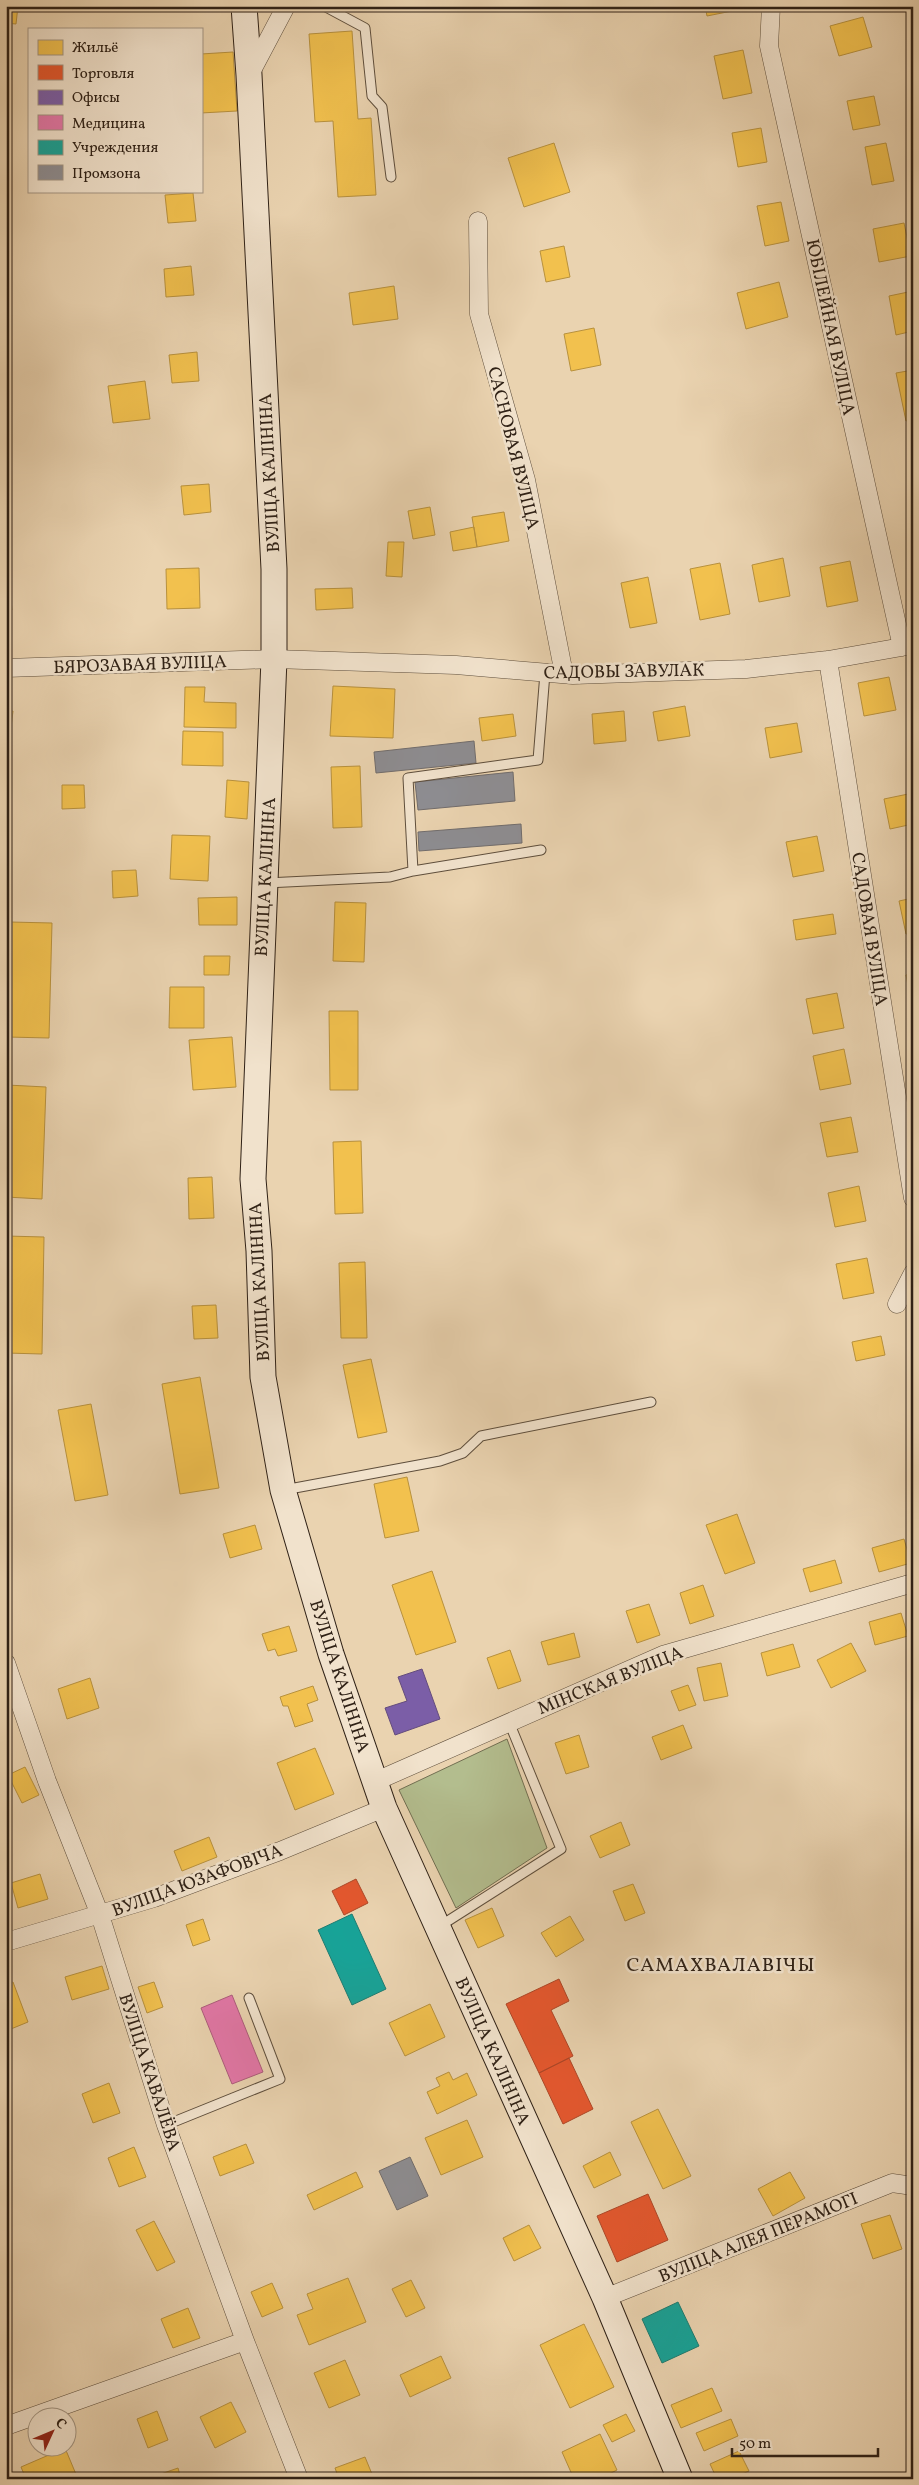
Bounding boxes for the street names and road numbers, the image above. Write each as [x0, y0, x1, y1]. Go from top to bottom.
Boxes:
street label: ЮБІЛЕЙНАЯ ВУЛІЦА [799, 237, 861, 418]
street label: САСНОВАЯ ВУЛІЦА [480, 364, 545, 533]
street label: ВУЛІЦА КАЛІНІНА [254, 392, 287, 553]
street label: БЯРОЗАВАЯ ВУЛІЦА [53, 650, 227, 681]
street label: САДОВЫ ЗАВУЛАК [543, 659, 705, 686]
street label: ВУЛІЦА КАЛІНІНА [250, 796, 283, 957]
street label: САДОВАЯ ВУЛІЦА [844, 851, 893, 1008]
street label: ВУЛІЦА КАЛІНІНА [244, 1201, 277, 1362]
street label: ВУЛІЦА КАЛІНІНА [302, 1597, 375, 1756]
street label: МІНСКАЯ ВУЛІЦА [534, 1641, 687, 1722]
street label: ВУЛІЦА ЮЗАФОВІЧА [109, 1839, 287, 1924]
street label: ВУЛІЦА КАЛІНІНА [448, 1974, 536, 2130]
street label: ВУЛІЦА КАВАЛЁВА [111, 1990, 186, 2155]
street label: ВУЛІЦА АЛЕЯ ПЕРАМОГІ [655, 2187, 862, 2290]

